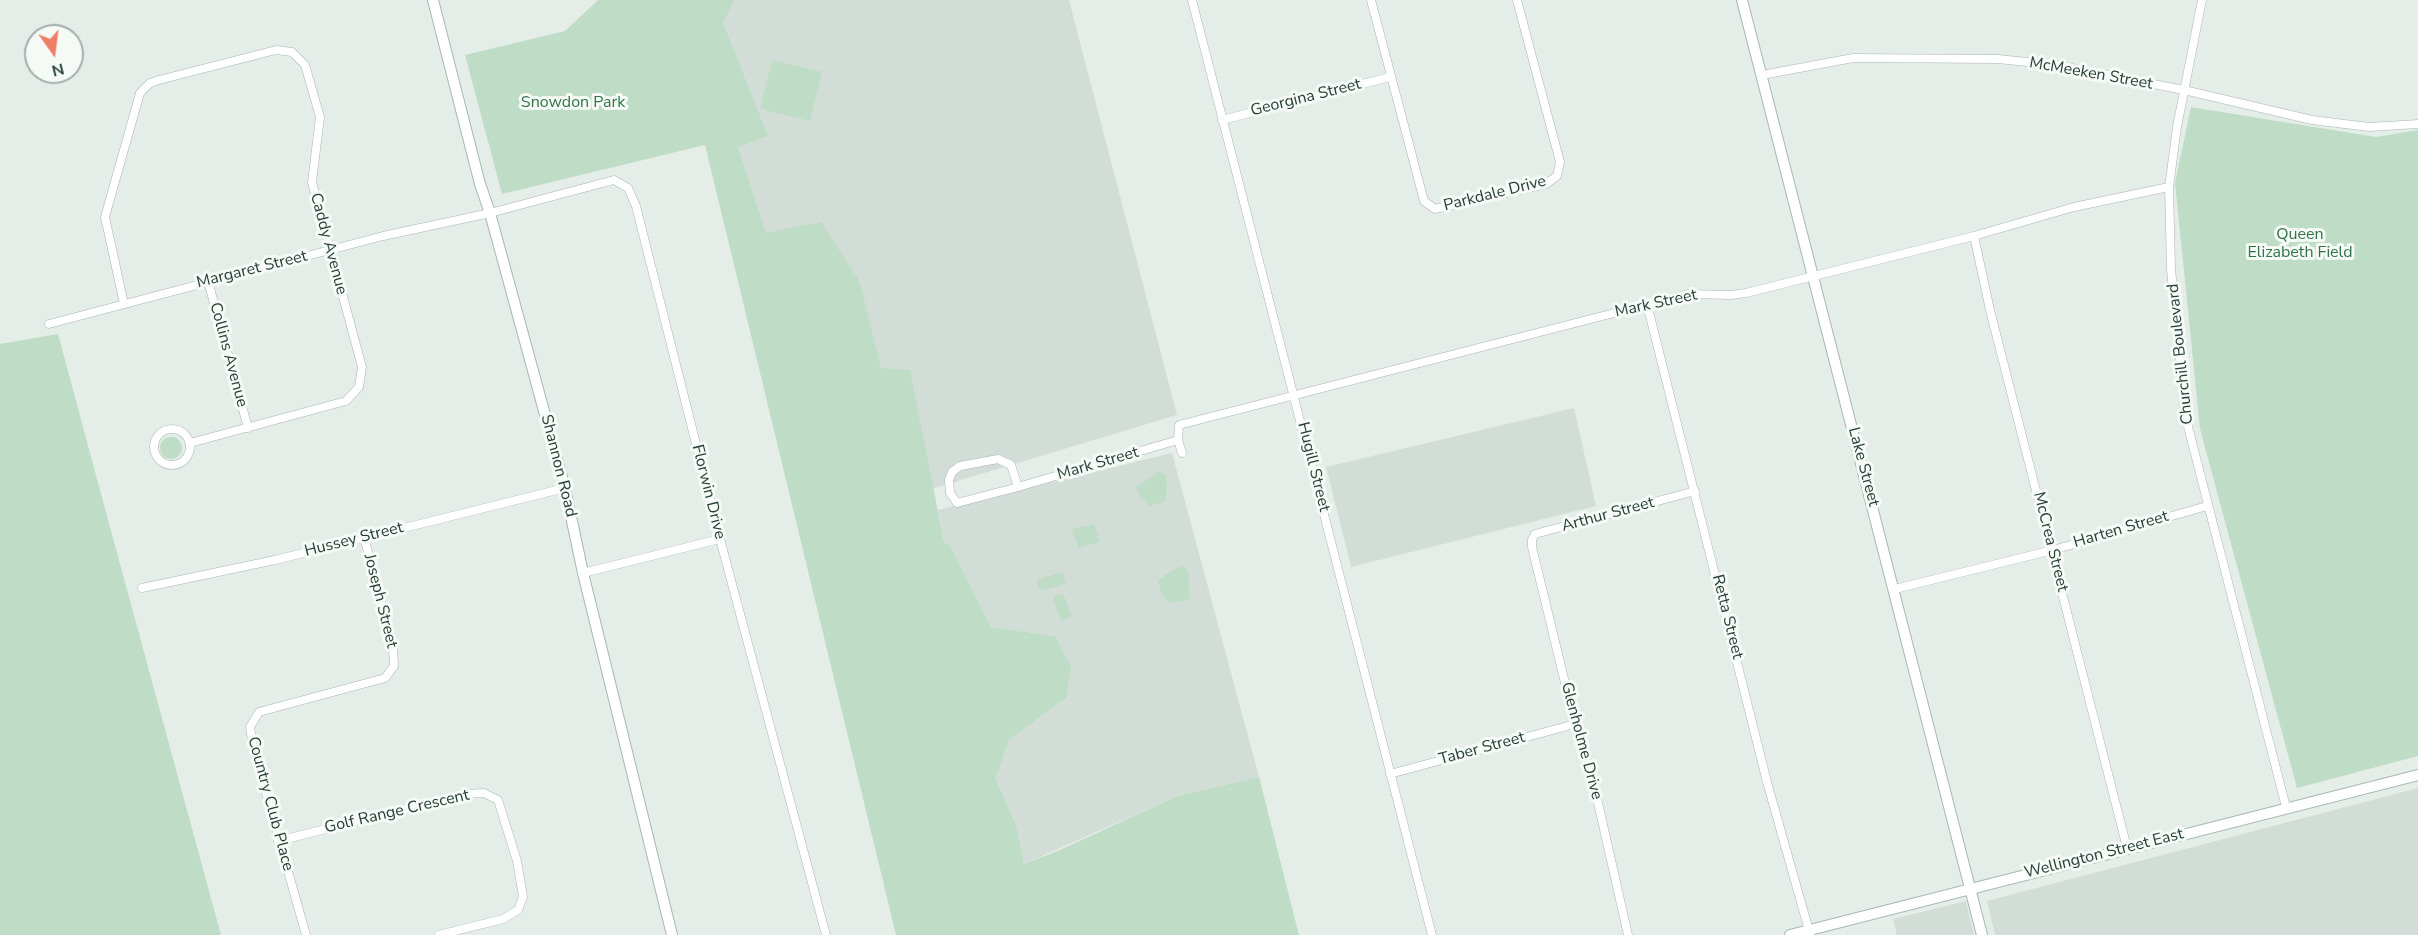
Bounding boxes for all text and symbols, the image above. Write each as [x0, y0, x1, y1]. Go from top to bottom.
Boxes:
north arrow [24, 24, 84, 84]
street label: McMeeken Street [2028, 54, 2154, 94]
text: N [49, 57, 66, 82]
street label: Georgina Street [1249, 75, 1363, 121]
park label: Snowdon Park [521, 93, 625, 113]
street label: Parkdale Drive [1442, 172, 1548, 216]
street label: Caddy Avenue [305, 191, 351, 297]
park label: Queen Elizabeth Field [2247, 225, 2353, 263]
street label: Margaret Street [195, 247, 309, 293]
street label: Churchill Boulevard [2164, 283, 2198, 425]
street label: Mark Street [1613, 286, 1699, 322]
street label: Collins Avenue [205, 301, 251, 409]
street label: Shannon Road [536, 413, 580, 519]
street label: Hugill Street [1293, 420, 1333, 514]
street label: Lake Street [1843, 425, 1883, 509]
street label: Florwin Drive [687, 443, 729, 541]
street label: Mark Street [1055, 443, 1141, 485]
street label: McCrea Street [2028, 490, 2072, 594]
street label: Arthur Street [1560, 493, 1656, 537]
street label: Harten Street [2071, 507, 2171, 553]
street label: Hussey Street [303, 518, 405, 562]
street label: Joseph Street [359, 552, 401, 650]
street label: Retta Street [1707, 573, 1747, 661]
street label: Glenholme Drive [1556, 680, 1606, 802]
street label: Taber Street [1437, 728, 1527, 770]
street label: Country Club Place [243, 735, 297, 873]
street label: Golf Range Crescent [323, 786, 471, 838]
street label: Wellington Street East [2023, 825, 2185, 883]

